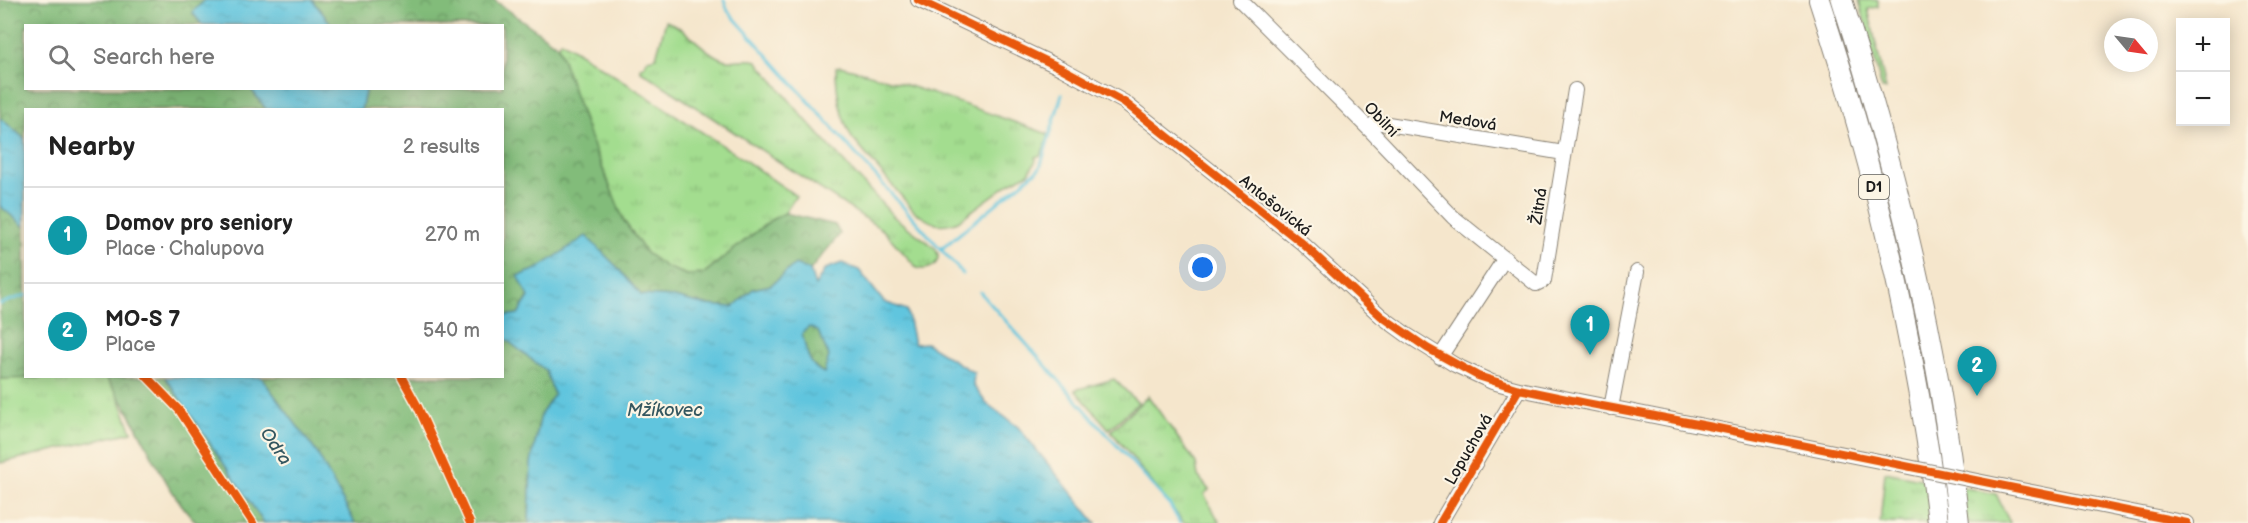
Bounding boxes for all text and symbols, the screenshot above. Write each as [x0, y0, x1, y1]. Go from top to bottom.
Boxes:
north arrow [2104, 18, 2158, 72]
map controls [2176, 18, 2230, 126]
button: + [2176, 18, 2230, 72]
search box [24, 24, 504, 90]
icon: search [45, 41, 78, 74]
text: Search here [93, 44, 215, 71]
button: − [2176, 72, 2230, 126]
street label: Obilní [1360, 99, 1402, 142]
street label: Medová [1438, 108, 1498, 135]
text: Nearby [48, 132, 135, 163]
text: 2 results [403, 135, 480, 159]
street label: Antošovická [1235, 171, 1315, 241]
road number: D1 [1859, 175, 1889, 199]
street label: Žitná [1525, 186, 1552, 227]
text: Domov pro seniory [105, 210, 293, 237]
text: 1 [63, 223, 72, 247]
text: 270 m [425, 223, 480, 247]
text: Place · Chalupova [105, 237, 265, 261]
your location [1188, 253, 1217, 282]
text: MO-S 7 [105, 306, 181, 333]
pin: 1 [1570, 306, 1610, 355]
text: 2 [62, 319, 73, 343]
text: 540 m [423, 319, 480, 343]
text: Place [105, 333, 156, 357]
pin: 2 [1958, 346, 1996, 396]
water label: Mžíkovec [627, 400, 703, 421]
street label: Lopuchová [1441, 411, 1497, 489]
water label: Odra [256, 424, 296, 469]

